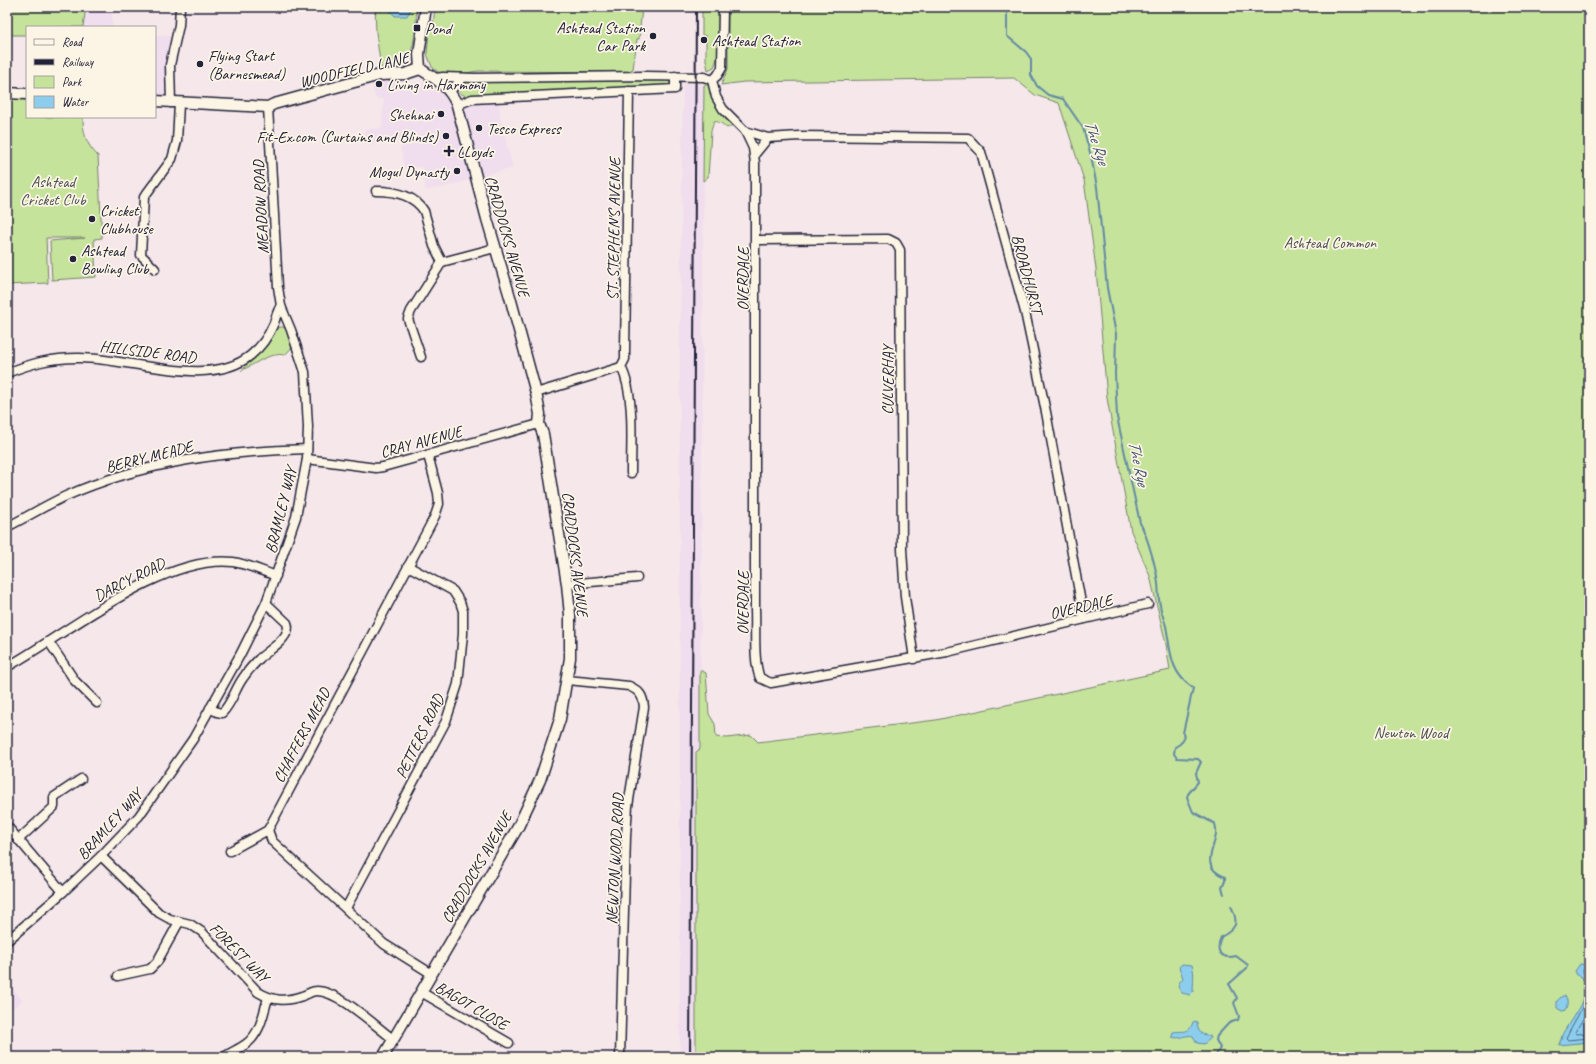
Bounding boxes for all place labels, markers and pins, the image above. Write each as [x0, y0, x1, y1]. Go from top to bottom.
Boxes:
place label: Ashtead Station Car Park [557, 18, 646, 56]
place label: Pond [425, 19, 454, 39]
marker: Pond [412, 23, 422, 33]
marker: Ashtead Station Car Park [648, 31, 658, 41]
place label: Ashtead Station [712, 31, 801, 51]
marker: Ashtead Station [699, 35, 709, 45]
place label: Flying Start (Barnesmead) [208, 46, 286, 84]
marker: Flying Start (Barnesmead) [195, 59, 205, 69]
place label: Living in Harmony [387, 75, 487, 95]
marker: Living in Harmony [374, 79, 384, 89]
place label: Shehnai [388, 105, 435, 125]
marker: Shehnai [436, 109, 446, 119]
place label: Tesco Express [487, 119, 562, 139]
marker: Tesco Express [474, 123, 484, 133]
place label: Fit-Ex.com (Curtains and Blinds) [256, 127, 439, 147]
marker: Fit-Ex.com (Curtains and Blinds) [441, 131, 451, 141]
place label: LLoyds [457, 142, 495, 162]
marker: LLoyds [444, 146, 454, 156]
place label: Mogul Dynasty [369, 162, 451, 182]
marker: Mogul Dynasty [452, 166, 462, 176]
place label: Cricket Clubhouse [100, 201, 155, 239]
marker: Cricket Clubhouse [87, 214, 97, 224]
place label: Ashtead Bowling Club [81, 241, 150, 279]
marker: Ashtead Bowling Club [68, 254, 78, 264]

